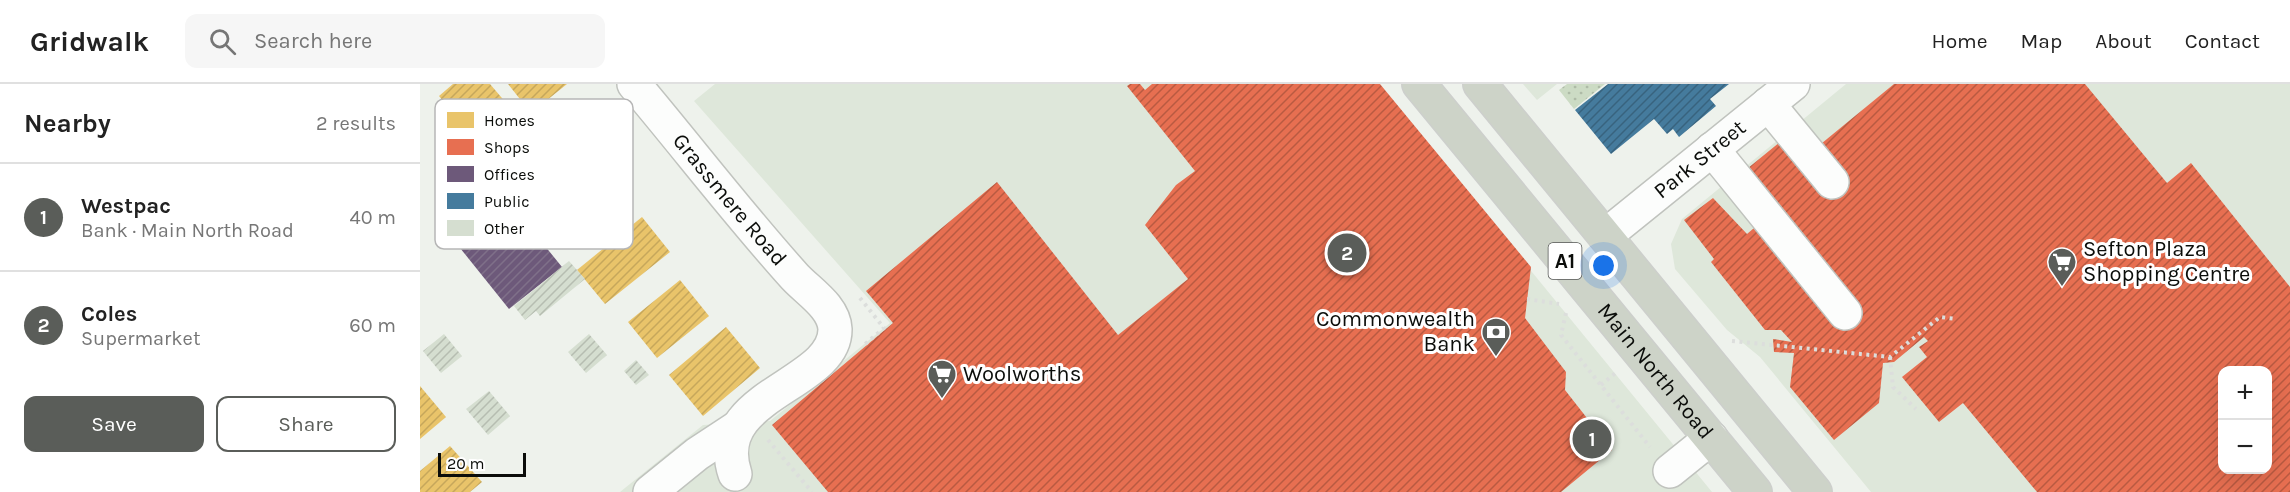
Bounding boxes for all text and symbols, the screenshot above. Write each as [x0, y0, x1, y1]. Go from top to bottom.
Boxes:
search box [185, 14, 605, 68]
text: Gridwalk [30, 25, 149, 58]
icon: search [206, 25, 239, 58]
text: Search here [254, 28, 372, 54]
text: Home [1932, 29, 1988, 53]
text: Map [2021, 29, 2062, 53]
text: About [2095, 29, 2152, 53]
text: Contact [2185, 29, 2260, 53]
legend [435, 99, 633, 249]
text: Nearby [24, 108, 111, 139]
text: Homes [484, 111, 535, 130]
text: 2 results [316, 112, 396, 135]
street label: Park Street [1649, 114, 1751, 204]
street label: Grassmere Road [667, 128, 792, 271]
text: Shops [484, 138, 530, 157]
text: Offices [484, 165, 535, 184]
text: Public [484, 192, 530, 211]
text: Westpac [81, 193, 171, 219]
text: 1 [40, 206, 47, 229]
text: 40 m [350, 206, 396, 229]
text: Bank · Main North Road [81, 219, 294, 242]
text: Other [484, 219, 524, 238]
pin: 2 [1328, 230, 1366, 276]
place label: Sefton Plaza Shopping Centre [2083, 236, 2250, 287]
road number: A1 [1548, 243, 1582, 279]
supermarket icon: Sefton Plaza Shopping Centre [2046, 246, 2078, 288]
your location [1589, 251, 1618, 280]
street label: Main North Road [1592, 298, 1719, 444]
text: Coles [81, 301, 137, 327]
place label: Commonwealth Bank [1316, 306, 1475, 357]
text: 2 [37, 314, 50, 337]
text: 60 m [349, 314, 396, 337]
bank icon: Commonwealth Bank [1480, 316, 1512, 358]
text: Supermarket [81, 327, 200, 350]
supermarket icon: Woolworths [926, 358, 958, 400]
place label: Woolworths [963, 361, 1081, 387]
map controls [2218, 366, 2272, 474]
button: + [2218, 366, 2272, 420]
button: Save [24, 396, 204, 452]
button: Share [216, 396, 396, 452]
pin: 1 [1572, 416, 1612, 462]
button: − [2218, 420, 2272, 474]
scale bar [438, 450, 526, 478]
text: 20 m [447, 454, 485, 473]

